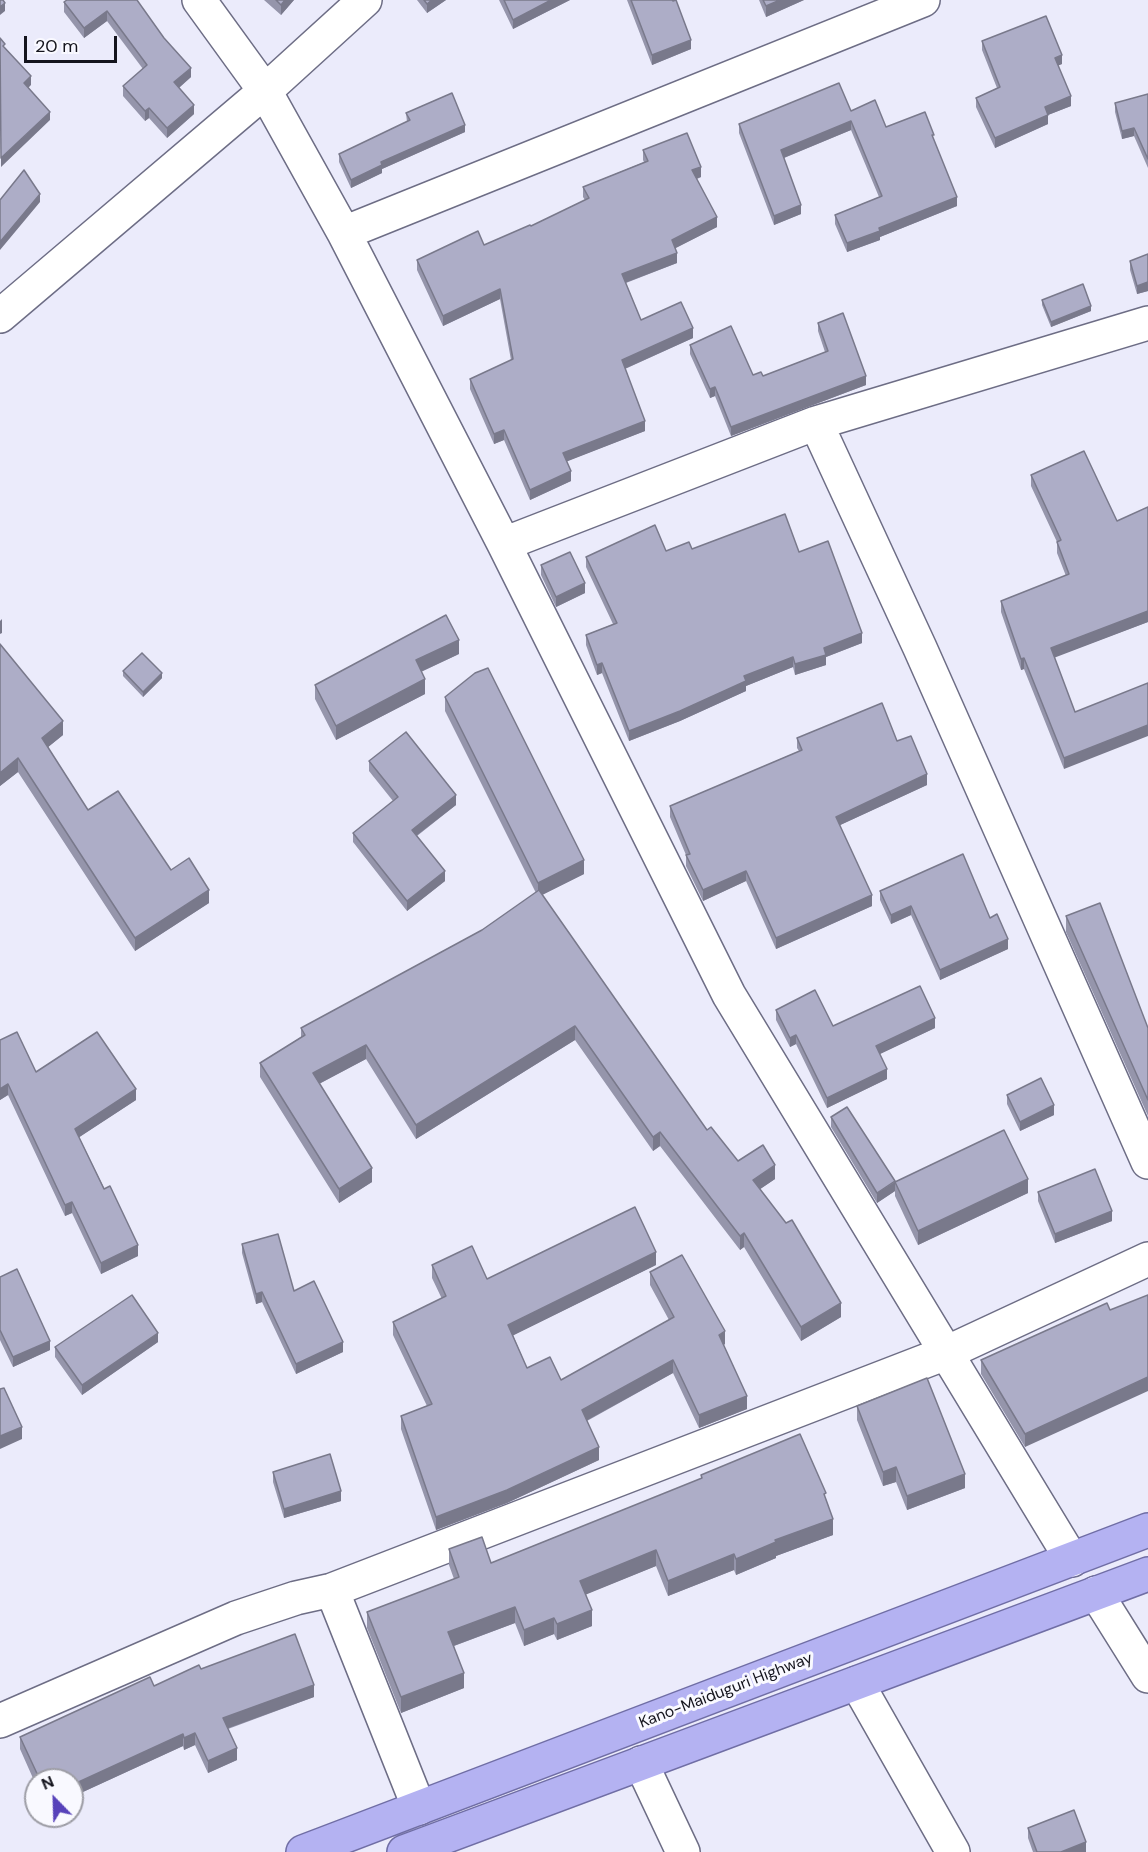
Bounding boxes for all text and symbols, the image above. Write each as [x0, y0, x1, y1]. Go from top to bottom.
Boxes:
scale bar [27, 24, 120, 62]
text: 20 m [35, 34, 78, 58]
street label: Kano-Maiduguri Highway [636, 1649, 816, 1733]
north arrow [24, 1768, 84, 1828]
text: N [38, 1771, 57, 1795]

